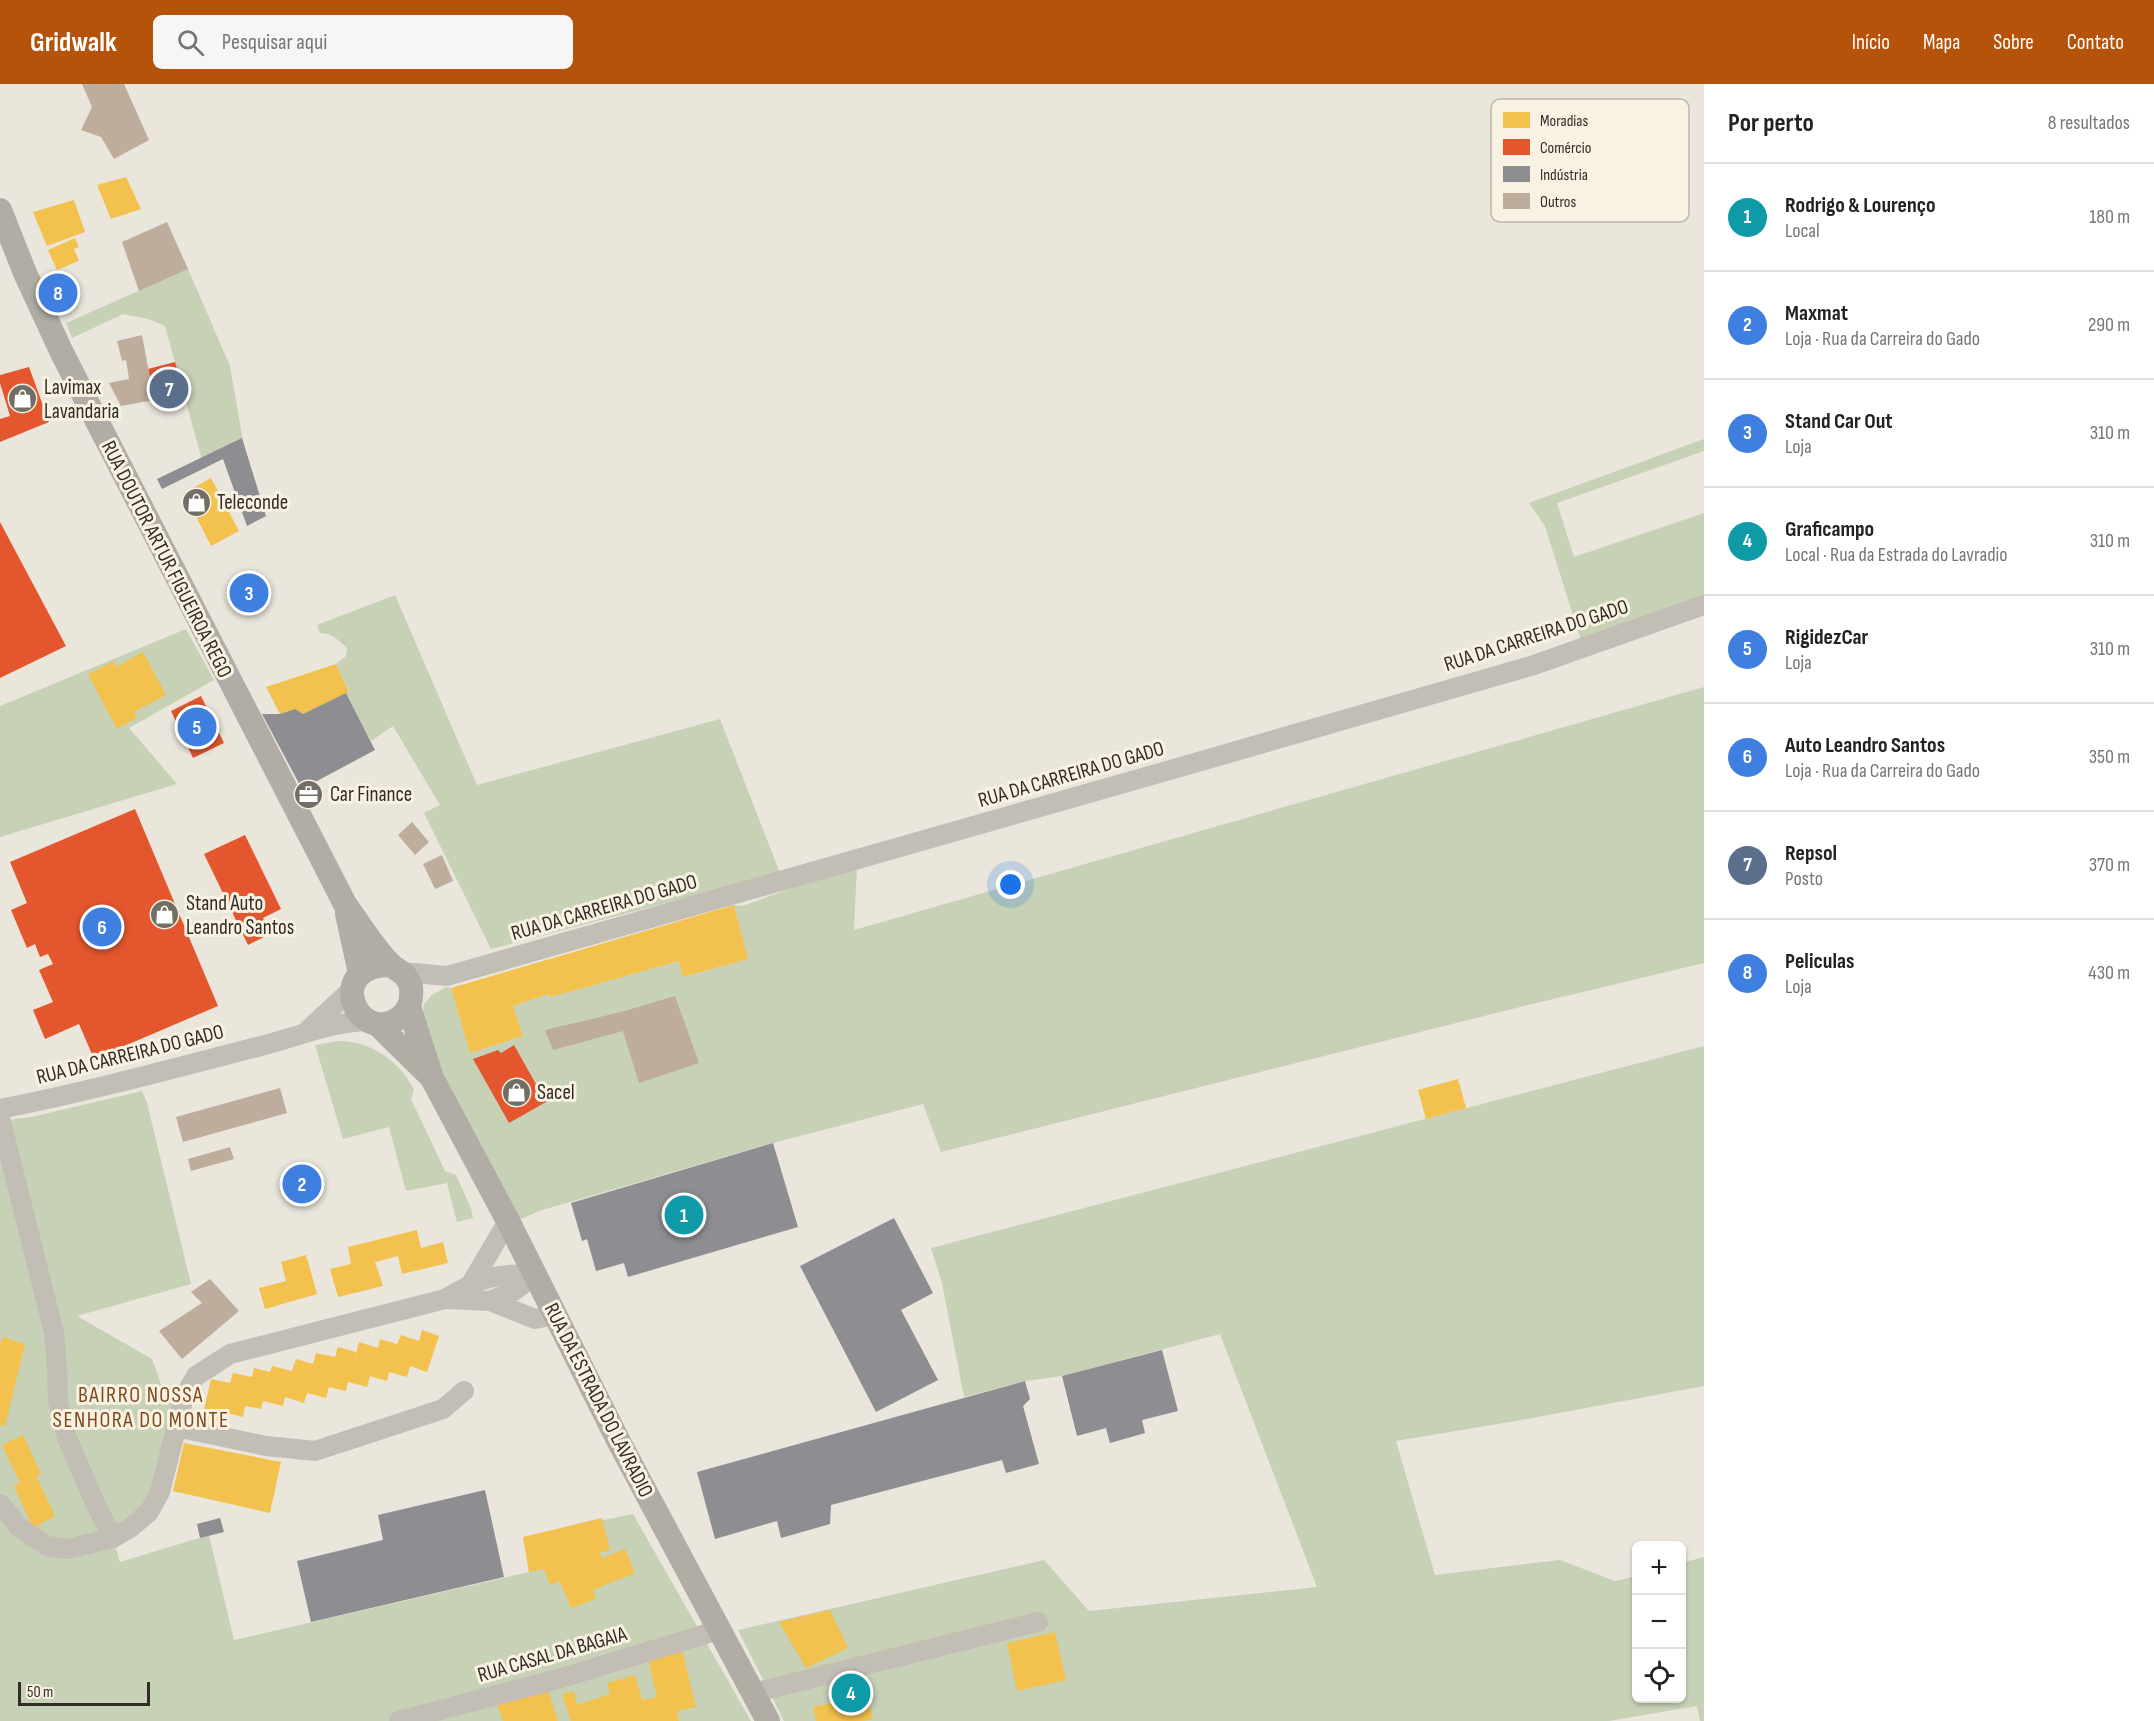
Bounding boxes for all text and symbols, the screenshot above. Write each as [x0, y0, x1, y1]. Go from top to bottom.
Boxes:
search box [153, 15, 573, 69]
text: Gridwalk [30, 26, 117, 59]
icon: search [174, 26, 207, 59]
text: Pesquisar aqui [222, 29, 327, 56]
text: Início [1852, 30, 1890, 55]
text: Mapa [1923, 30, 1960, 55]
text: Sobre [1993, 30, 2034, 55]
text: Contato [2067, 30, 2124, 55]
legend [1491, 99, 1689, 222]
text: Por perto [1728, 108, 1814, 139]
text: 8 resultados [2048, 111, 2130, 135]
text: Moradias [1540, 112, 1588, 131]
text: Comércio [1540, 139, 1591, 158]
text: Indústria [1540, 166, 1588, 185]
text: Rodrigo & Lourenço [1785, 192, 1936, 219]
text: Outros [1540, 193, 1576, 212]
text: 1 [1744, 205, 1751, 229]
text: 180 m [2089, 205, 2130, 229]
text: Local [1785, 219, 1820, 243]
pin: 8 [38, 270, 78, 316]
text: Maxmat [1785, 300, 1848, 327]
text: 2 [1743, 313, 1752, 337]
text: 290 m [2088, 313, 2130, 337]
text: Loja · Rua da Carreira do Gado [1785, 327, 1980, 351]
pin: 7 [150, 366, 188, 412]
place label: Lavimax Lavandaria [44, 375, 119, 424]
shop icon: Lavimax Lavandaria [7, 383, 39, 415]
text: Stand Car Out [1785, 408, 1893, 435]
text: 3 [1743, 421, 1752, 445]
text: 310 m [2090, 421, 2130, 445]
text: Loja [1785, 435, 1812, 459]
street label: RUA DOUTOR ARTUR FIGUEIROA REGO [96, 437, 237, 682]
shop icon: Teleconde [180, 486, 212, 518]
place label: Teleconde [217, 490, 288, 515]
text: Graficampo [1785, 516, 1874, 543]
text: 4 [1743, 529, 1752, 553]
text: 310 m [2090, 529, 2130, 553]
text: Local · Rua da Estrada do Lavradio [1785, 543, 2008, 567]
pin: 3 [230, 570, 268, 616]
street label: RUA DA CARREIRA DO GADO [1441, 594, 1631, 677]
text: RigidezCar [1785, 624, 1868, 651]
text: 5 [1743, 637, 1752, 661]
text: 310 m [2090, 637, 2130, 661]
text: Loja [1785, 651, 1812, 675]
pin: 5 [178, 704, 216, 750]
text: Auto Leandro Santos [1785, 732, 1945, 759]
street label: RUA DA CARREIRA DO GADO [975, 736, 1167, 813]
text: 6 [1743, 745, 1752, 769]
text: 350 m [2089, 745, 2130, 769]
text: Loja · Rua da Carreira do Gado [1785, 759, 1980, 783]
office icon: Car Finance [293, 778, 325, 810]
place label: Car Finance [330, 782, 412, 807]
text: Repsol [1785, 840, 1837, 867]
text: 7 [1743, 853, 1752, 877]
text: 370 m [2089, 853, 2130, 877]
text: Posto [1785, 867, 1823, 891]
street label: RUA DA CARREIRA DO GADO [508, 869, 700, 946]
your location [996, 870, 1025, 899]
place label: Stand Auto Leandro Santos [186, 891, 294, 940]
shop icon: Stand Auto Leandro Santos [149, 899, 181, 931]
pin: 6 [82, 904, 122, 950]
text: Peliculas [1785, 948, 1854, 975]
text: 8 [1743, 961, 1752, 985]
text: 430 m [2088, 961, 2130, 985]
text: Loja [1785, 975, 1812, 999]
street label: RUA DA CARREIRA DO GADO [34, 1019, 226, 1090]
shop icon: Sacel [500, 1076, 532, 1108]
place label: Sacel [537, 1080, 575, 1105]
pin: 2 [282, 1162, 322, 1206]
pin: 1 [664, 1192, 704, 1238]
street label: RUA DA ESTRADA DO LAVRADIO [539, 1299, 658, 1502]
district label: BAIRRO NOSSA SENHORA DO MONTE [53, 1382, 229, 1434]
map controls [1632, 1541, 1686, 1703]
button: + [1632, 1541, 1686, 1595]
button: − [1632, 1595, 1686, 1649]
street label: RUA CASAL DA BAGAIA [475, 1621, 630, 1688]
button: locate [1632, 1649, 1686, 1703]
pin: 4 [832, 1670, 870, 1716]
scale bar [18, 1679, 150, 1706]
text: 50 m [27, 1683, 53, 1702]

